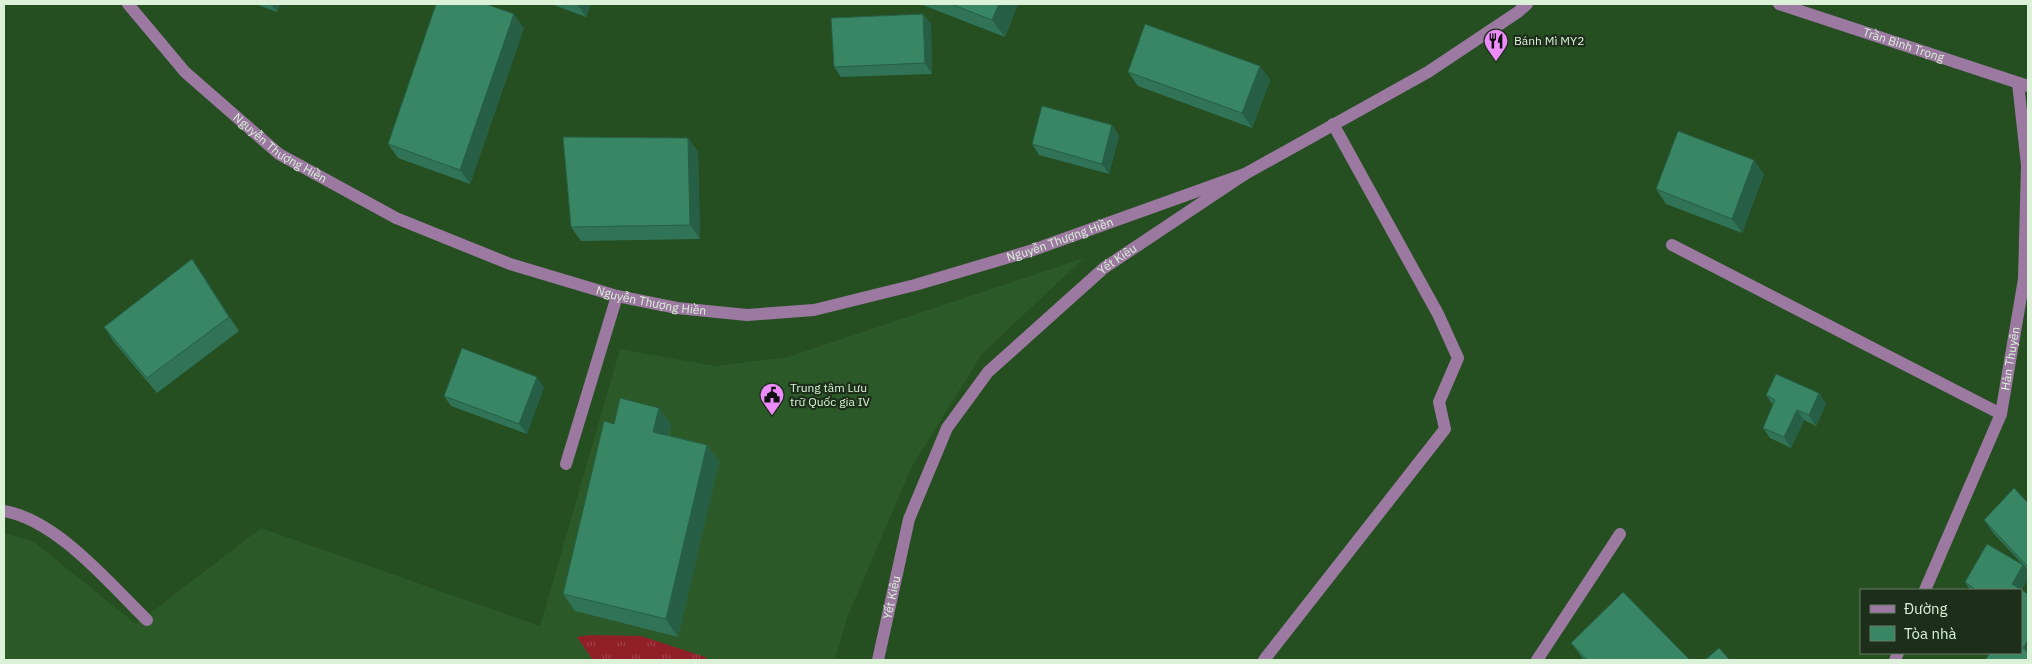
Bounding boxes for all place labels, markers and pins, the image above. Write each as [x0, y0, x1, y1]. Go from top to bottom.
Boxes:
restaurant icon: Bánh Mì MY2 [1483, 28, 1509, 62]
place label: Bánh Mì MY2 [1514, 33, 1584, 48]
place label: Trung tâm Lưu trữ Quốc gia IV [790, 380, 871, 409]
public building icon: Trung tâm Lưu trữ Quốc gia IV [759, 382, 785, 416]

